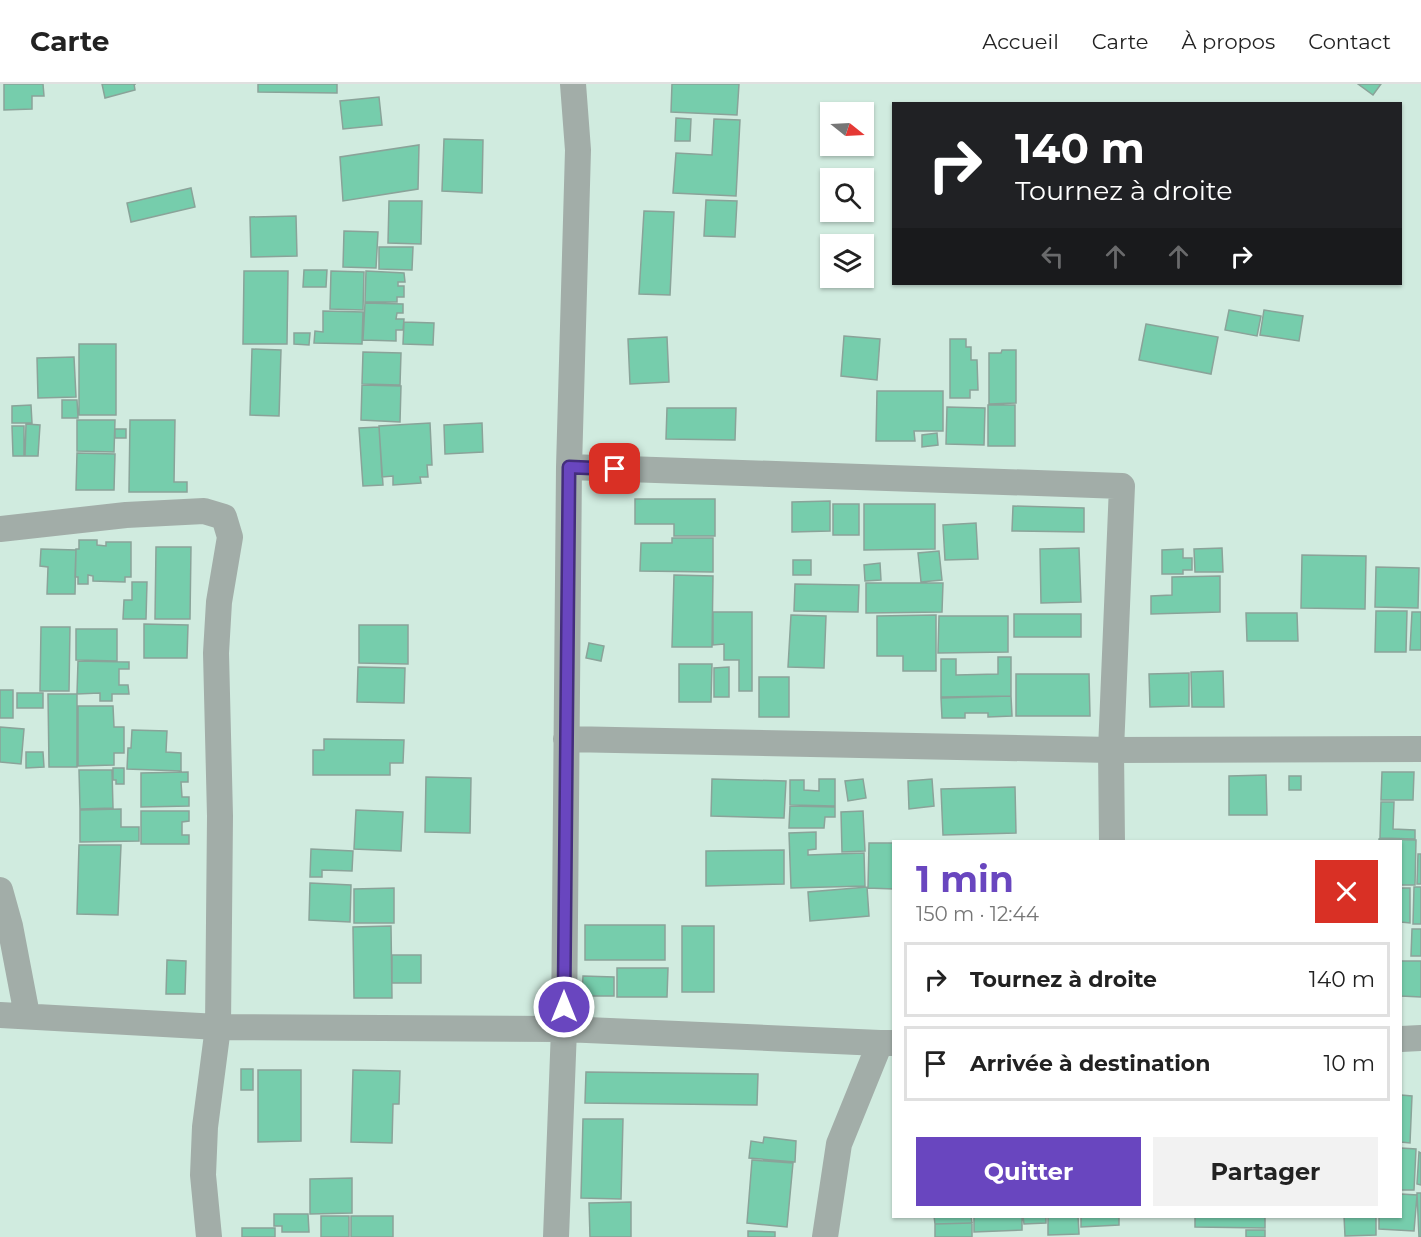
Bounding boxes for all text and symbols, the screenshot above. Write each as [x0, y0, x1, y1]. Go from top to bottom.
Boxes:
text: Carte [30, 24, 109, 58]
text: Accueil [982, 29, 1059, 54]
text: Carte [1092, 29, 1148, 54]
text: À propos [1181, 29, 1275, 54]
text: Contact [1308, 29, 1391, 54]
north arrow [820, 102, 874, 156]
map controls [820, 102, 874, 288]
text: 140 m [1015, 122, 1145, 174]
icon: right [916, 126, 994, 204]
button: search [820, 168, 874, 222]
text: Tournez à droite [1015, 174, 1233, 207]
button: layers [820, 234, 874, 288]
icon: left [1036, 240, 1069, 273]
icon: ahead [1099, 240, 1132, 273]
icon: ahead [1162, 240, 1195, 273]
icon: right [1225, 240, 1258, 273]
pin [589, 443, 640, 494]
icon: arrive [598, 452, 631, 485]
text: 1 min [916, 857, 1014, 901]
button: close [1315, 860, 1378, 923]
text: 150 m · 12:44 [916, 902, 1039, 926]
icon: right [919, 963, 952, 996]
text: Tournez à droite [970, 966, 1157, 993]
text: 140 m [1309, 966, 1375, 993]
position arrow [532, 975, 596, 1039]
icon: arrive [919, 1047, 952, 1080]
text: Arrivée à destination [970, 1050, 1210, 1077]
text: 10 m [1323, 1050, 1375, 1077]
button: Quitter [916, 1137, 1141, 1206]
button: Partager [1153, 1137, 1378, 1206]

